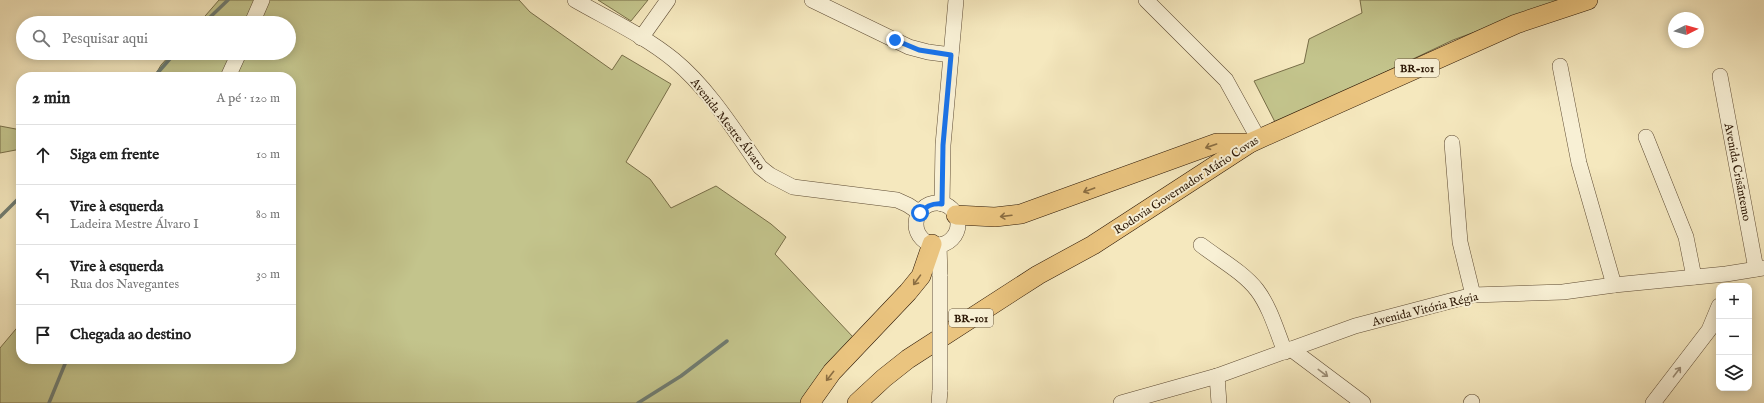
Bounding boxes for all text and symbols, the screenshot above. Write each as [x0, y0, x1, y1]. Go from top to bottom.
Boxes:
north arrow [1668, 12, 1704, 48]
search box [16, 16, 296, 60]
icon: search [30, 27, 52, 49]
text: Pesquisar aqui [62, 29, 148, 48]
route end [886, 31, 904, 49]
road number: BR-101 [1395, 59, 1439, 77]
street label: Avenida Mestre Álvaro [686, 74, 769, 174]
text: 2 min [32, 88, 70, 109]
text: A pé · 120 m [217, 90, 280, 107]
street label: Avenida Crisãntemo [1720, 121, 1754, 223]
street label: Rodovia Governador Mário Covas [1111, 133, 1262, 238]
one-way arrow [1205, 142, 1217, 150]
icon: ahead [32, 144, 54, 166]
text: Siga em frente [70, 145, 159, 164]
text: 10 m [256, 146, 280, 163]
one-way arrow [1083, 186, 1095, 194]
text: Vire à esquerda [70, 197, 163, 216]
icon: left [32, 204, 54, 226]
route start [911, 204, 929, 222]
text: 80 m [256, 206, 280, 223]
one-way arrow [1000, 212, 1013, 220]
text: Ladeira Mestre Álvaro I [70, 216, 199, 233]
text: Vire à esquerda [70, 257, 163, 276]
icon: left [32, 264, 54, 286]
text: 30 m [256, 266, 280, 283]
one-way arrow [913, 274, 921, 285]
text: Rua dos Navegantes [70, 276, 179, 293]
map controls [1716, 283, 1752, 391]
button: + [1716, 283, 1752, 319]
street label: Avenida Vitória Régia [1370, 289, 1481, 330]
road number: BR-101 [949, 309, 993, 327]
button: − [1716, 319, 1752, 355]
icon: arrive [32, 324, 54, 346]
text: Chegada ao destino [70, 325, 191, 344]
button: layers [1716, 355, 1752, 391]
one-way arrow [1673, 367, 1681, 378]
one-way arrow [1317, 368, 1328, 377]
one-way arrow [826, 370, 834, 381]

